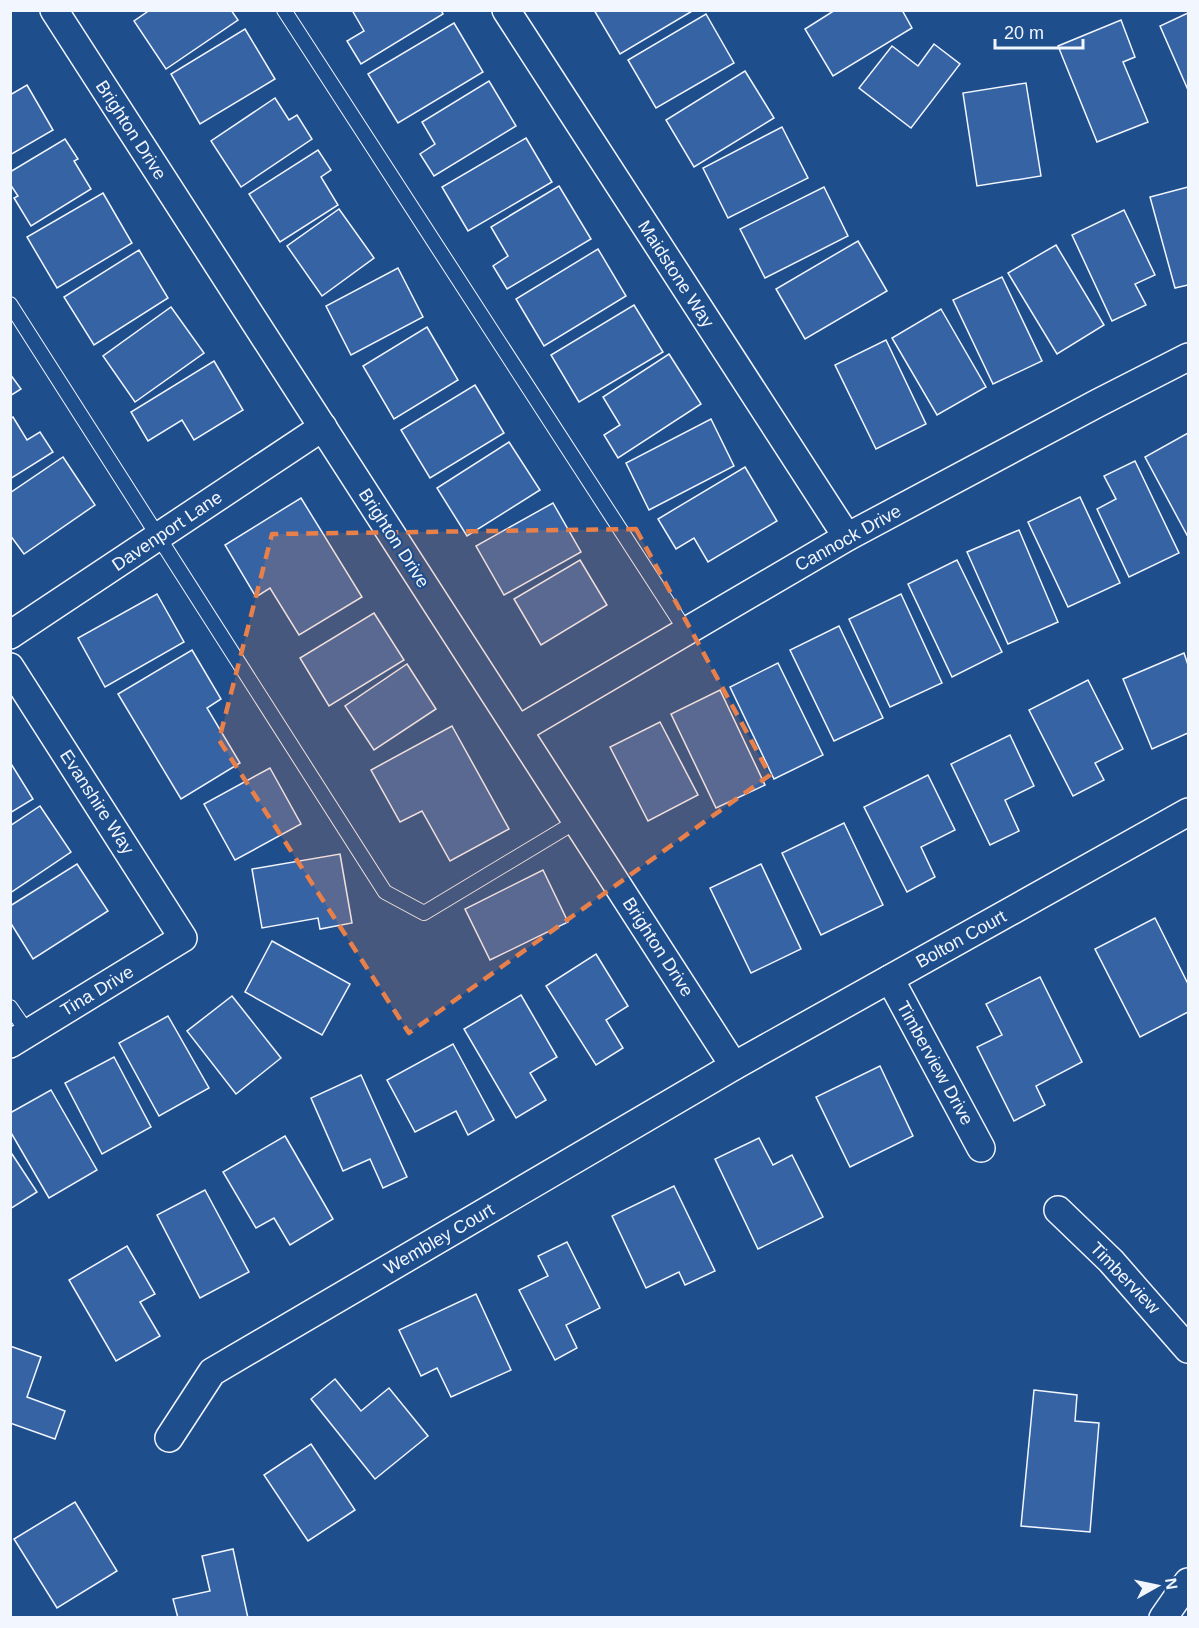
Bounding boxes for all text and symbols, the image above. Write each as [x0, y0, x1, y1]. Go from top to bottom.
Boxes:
scale bar [995, 12, 1084, 50]
text: 20 m [1004, 23, 1044, 43]
street label: Brighton Drive [92, 77, 170, 183]
street label: Maidstone Way [634, 217, 718, 331]
street label: Brighton Drive [355, 485, 433, 591]
street label: Davenport Lane [108, 487, 226, 575]
street label: Cannock Drive [792, 501, 904, 575]
street label: Evanshire Way [56, 746, 138, 858]
street label: Brighton Drive [619, 894, 697, 1000]
street label: Bolton Court [912, 906, 1010, 972]
street label: Tina Drive [57, 961, 137, 1021]
street label: Timberview Drive [893, 998, 977, 1128]
street label: Wembley Court [380, 1199, 498, 1279]
street label: Timberview [1086, 1238, 1165, 1319]
north arrow [1127, 1556, 1187, 1616]
text: N [1162, 1577, 1181, 1591]

